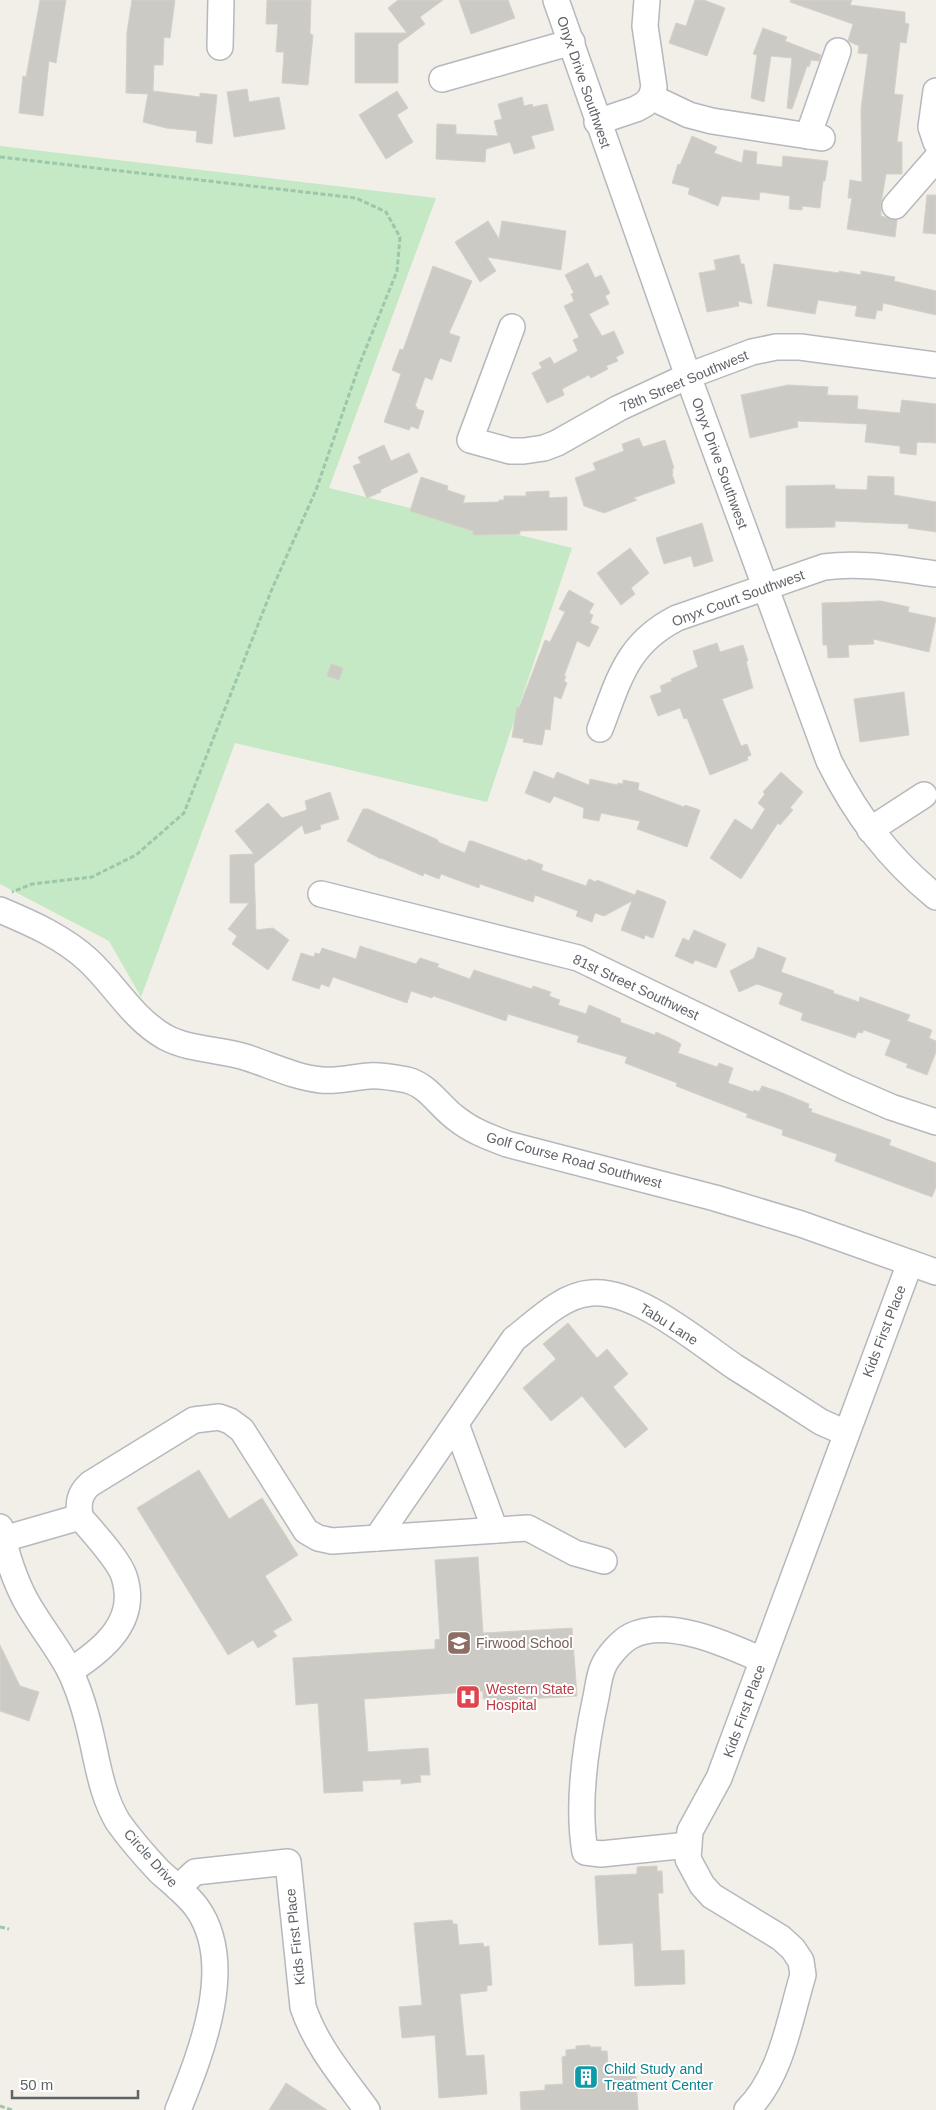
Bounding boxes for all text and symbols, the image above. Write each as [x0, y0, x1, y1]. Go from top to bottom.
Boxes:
street label: Onyx Drive Southwest [554, 14, 614, 150]
street label: 78th Street Southwest [617, 347, 751, 415]
street label: Onyx Drive Southwest [689, 395, 751, 531]
street label: Onyx Court Southwest [669, 566, 807, 629]
street label: 81st Street Southwest [571, 951, 702, 1023]
street label: Golf Course Road Southwest [484, 1129, 664, 1191]
street label: Kids First Place [859, 1283, 909, 1379]
street label: Tabu Lane [637, 1300, 701, 1348]
school or university icon: Firwood School [446, 1630, 472, 1656]
place label: Firwood School [476, 1635, 573, 1651]
street label: Kids First Place [720, 1662, 768, 1759]
place label: Western State Hospital [486, 1681, 575, 1713]
hospital icon: Western State Hospital [455, 1684, 481, 1710]
street label: Circle Drive [121, 1826, 181, 1890]
street label: Kids First Place [282, 1888, 308, 1986]
place label: Child Study and Treatment Center [604, 2061, 714, 2093]
building icon: Child Study and Treatment Center [573, 2064, 599, 2090]
scale bar [12, 2068, 139, 2100]
text: 50 m [20, 2076, 53, 2093]

